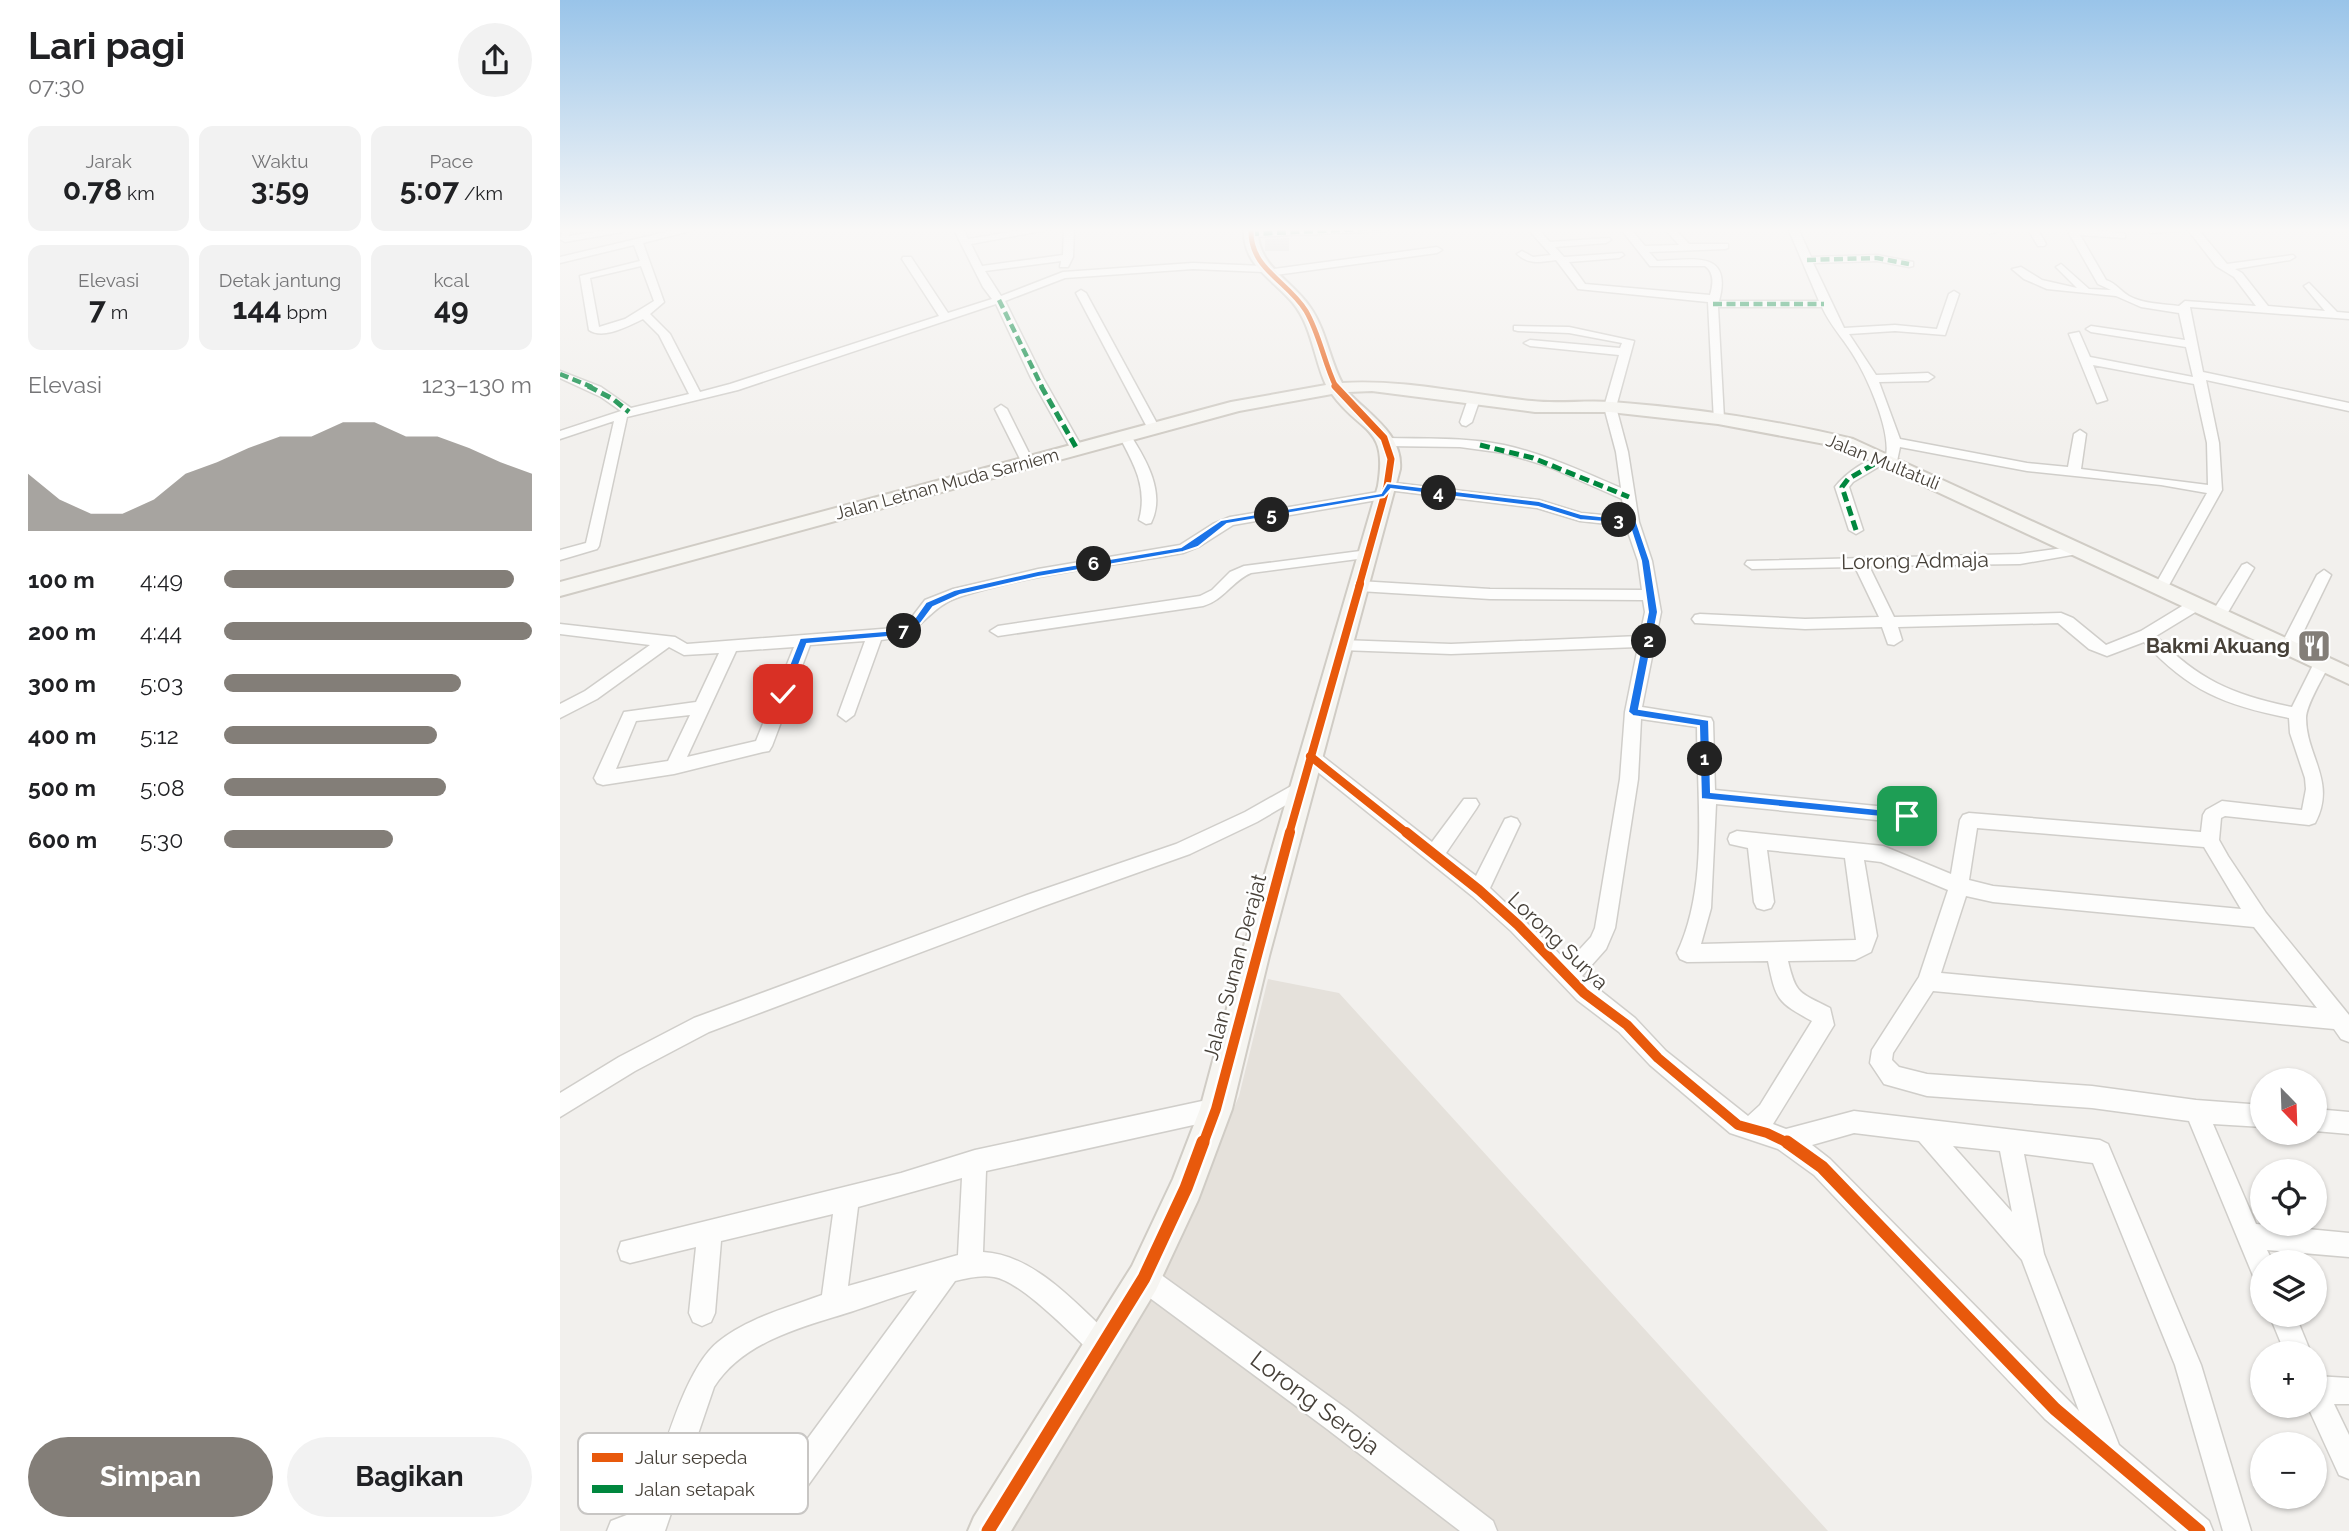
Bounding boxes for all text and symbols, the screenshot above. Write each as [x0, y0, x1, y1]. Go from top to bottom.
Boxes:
text: Lari pagi [28, 23, 185, 68]
button: share [458, 23, 532, 97]
text: 07:30 [28, 72, 85, 99]
text: Jarak [85, 150, 132, 172]
text: Waktu [252, 150, 308, 172]
text: Pace [430, 150, 473, 172]
text: 0.78 [63, 172, 122, 207]
text: 3:59 [251, 172, 309, 207]
text: 5:07 [400, 172, 459, 207]
text: km [122, 182, 155, 204]
text: /km [459, 182, 503, 204]
text: Elevasi [78, 269, 139, 291]
text: Detak jantung [219, 269, 341, 291]
text: kcal [434, 269, 469, 291]
text: 7 [89, 291, 106, 326]
text: 144 [233, 291, 282, 326]
text: 49 [434, 291, 469, 326]
text: m [106, 301, 128, 323]
text: bpm [282, 301, 327, 323]
text: Elevasi [28, 371, 102, 398]
text: 123–130 m [422, 371, 532, 398]
street label: Jalan Multatuli [1823, 429, 1943, 494]
street label: Jalan Letnan Muda Sarniem [833, 443, 1061, 524]
pin: 4 [1422, 476, 1456, 510]
text: 4 [1433, 481, 1444, 503]
pin: 5 [1254, 498, 1290, 532]
text: 5 [1266, 503, 1277, 525]
pin: 3 [1602, 503, 1636, 538]
text: 3 [1613, 508, 1624, 530]
pin: 6 [1076, 546, 1112, 582]
street label: Lorong Admaja [1841, 547, 1989, 574]
text: 6 [1088, 552, 1099, 574]
text: 100 m [28, 566, 95, 593]
text: 4:49 [140, 566, 183, 593]
pin: 7 [886, 614, 922, 648]
text: 200 m [28, 618, 96, 645]
text: 4:44 [140, 618, 182, 645]
text: 7 [898, 619, 909, 641]
pin: 2 [1632, 624, 1666, 658]
restaurant icon: Bakmi Akuang [2295, 627, 2333, 665]
text: 2 [1643, 629, 1654, 651]
place label: Bakmi Akuang [2146, 633, 2290, 658]
pin [753, 664, 813, 724]
text: 300 m [28, 670, 96, 697]
text: 5:03 [140, 670, 183, 697]
icon: check [764, 675, 802, 713]
text: 400 m [28, 722, 96, 749]
text: 5:12 [140, 722, 179, 749]
pin: 1 [1688, 742, 1722, 776]
text: 1 [1700, 747, 1709, 769]
text: 500 m [28, 774, 96, 801]
text: 5:08 [140, 774, 185, 801]
pin [1877, 786, 1937, 846]
icon: arrive [1888, 797, 1926, 835]
text: 600 m [28, 826, 97, 853]
text: 5:30 [140, 826, 183, 853]
street label: Jalan Sunan Derajat [1198, 871, 1271, 1063]
street label: Lorong Surya [1503, 887, 1614, 995]
north arrow [2250, 1068, 2328, 1144]
map controls [2250, 1068, 2327, 1509]
button: locate [2250, 1159, 2327, 1236]
button: layers [2250, 1250, 2327, 1327]
button: + [2250, 1341, 2327, 1418]
street label: Lorong Seroja [1245, 1344, 1386, 1461]
button: − [2250, 1432, 2327, 1509]
legend [578, 1433, 808, 1514]
button: Simpan [28, 1437, 273, 1517]
button: Bagikan [287, 1437, 532, 1517]
text: Jalur sepeda [635, 1446, 747, 1468]
text: Jalan setapak [635, 1478, 755, 1500]

